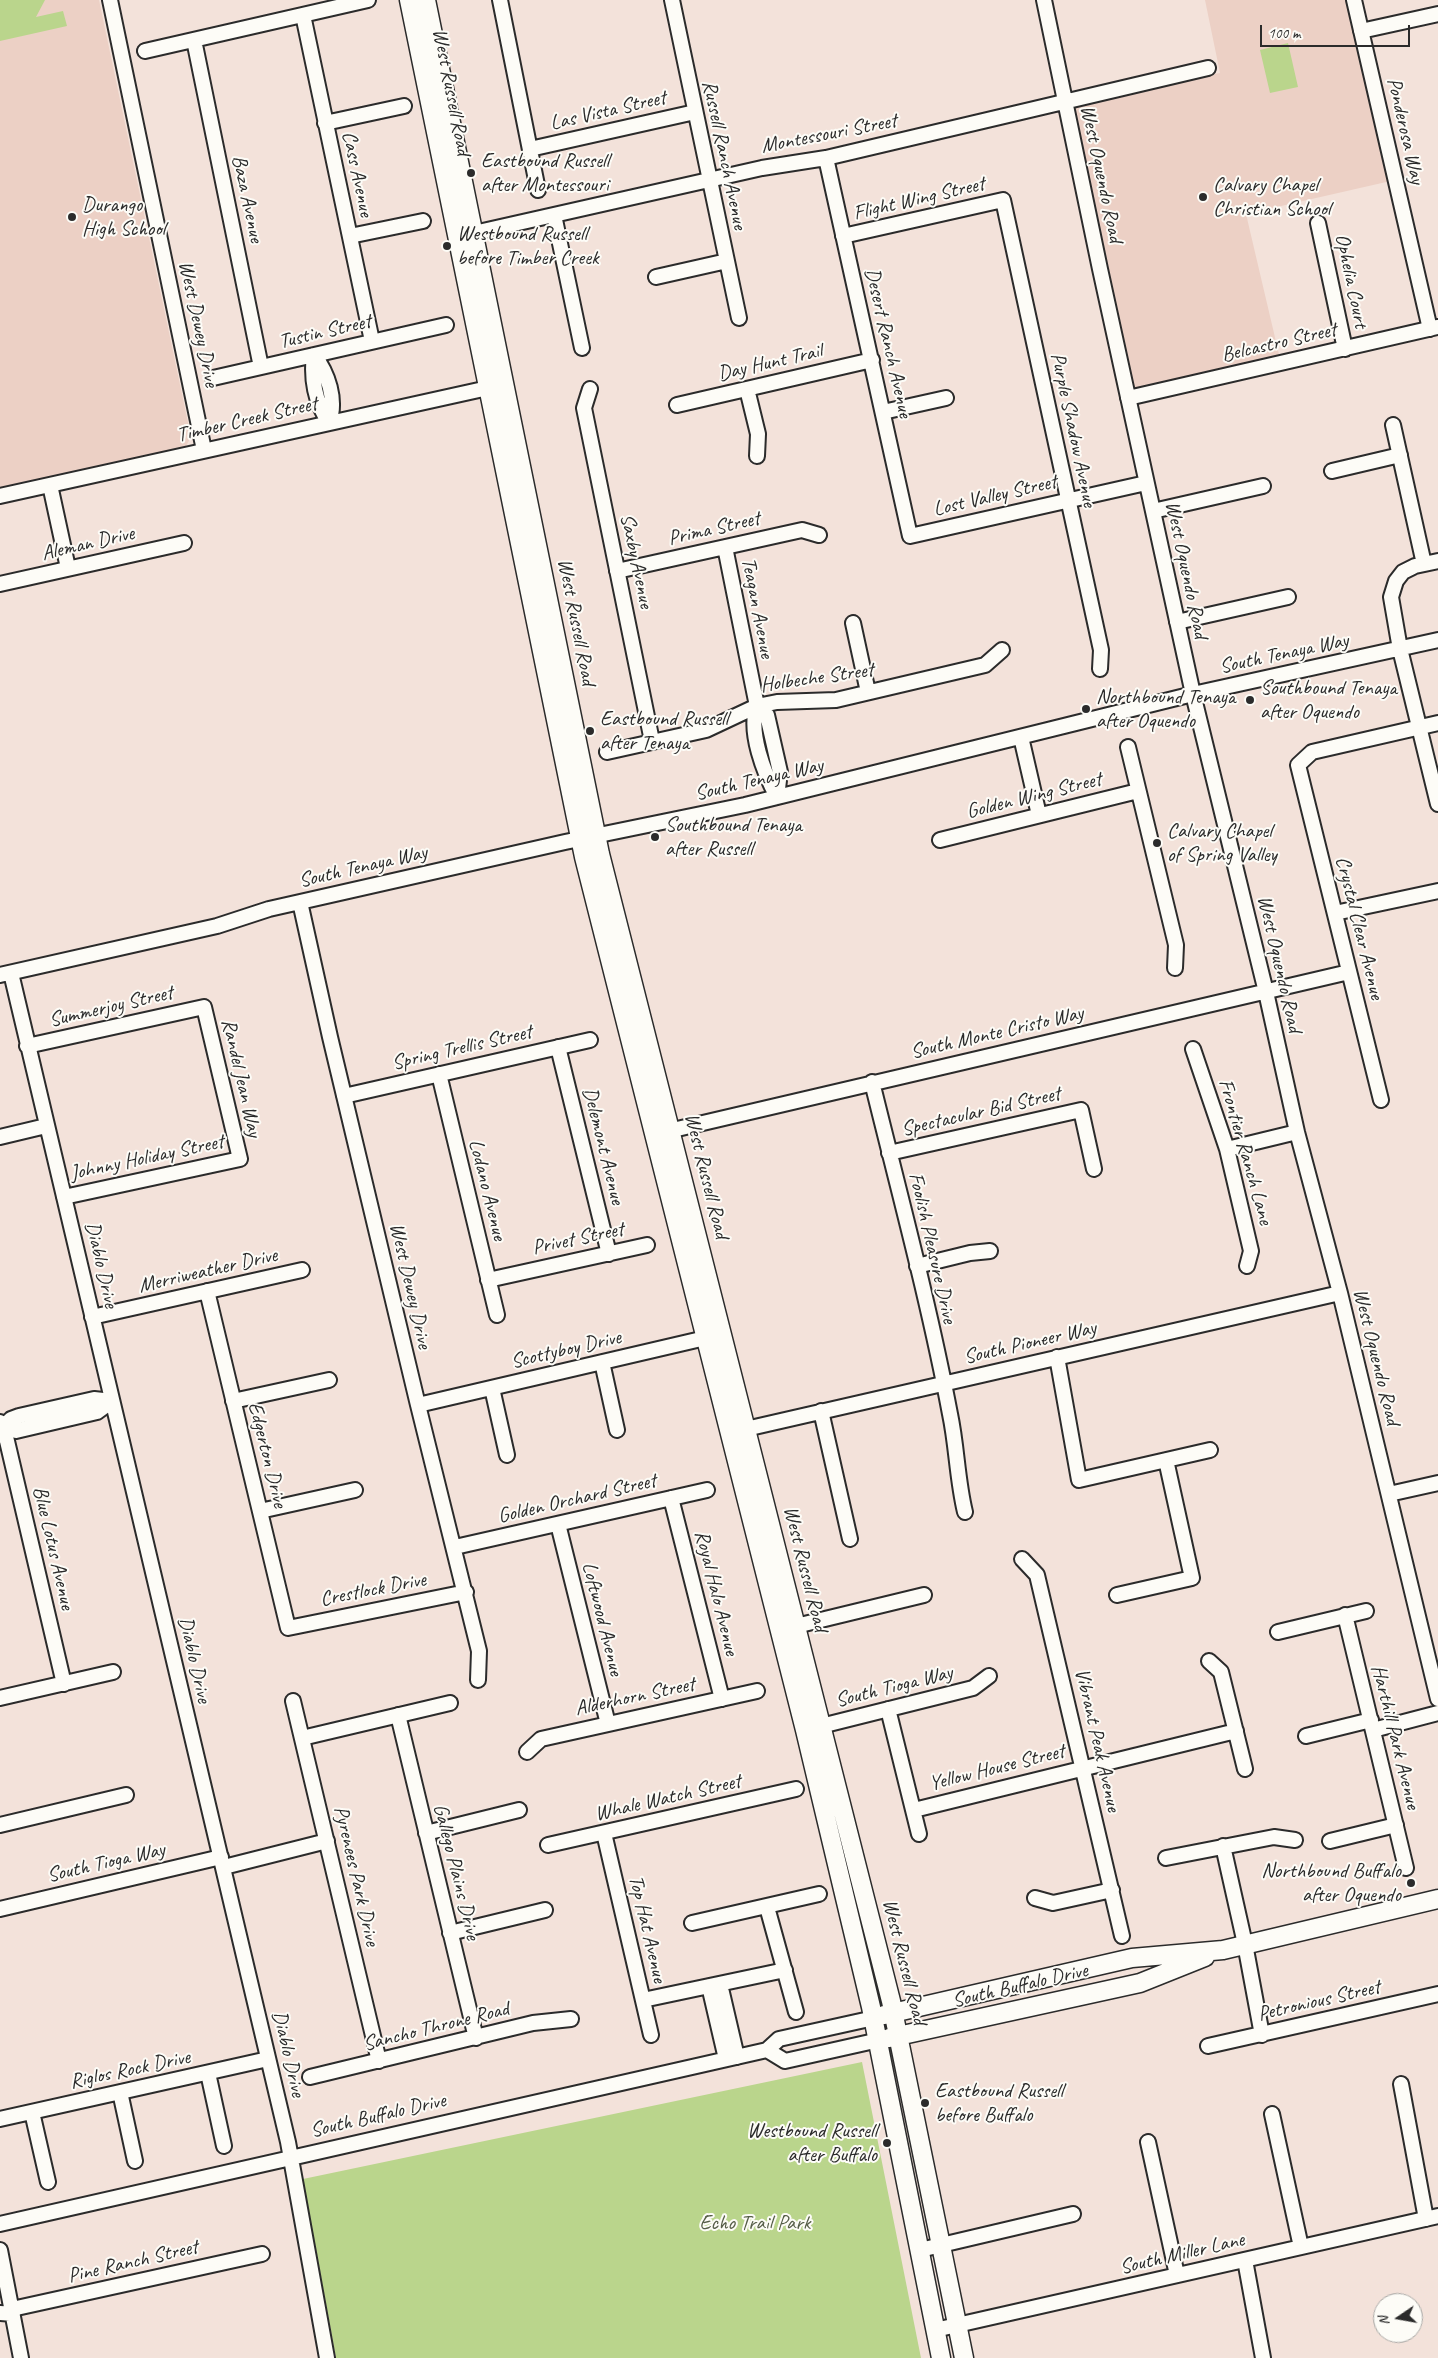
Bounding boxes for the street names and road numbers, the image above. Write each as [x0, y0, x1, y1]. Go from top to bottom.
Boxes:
street label: West Russell Road [426, 27, 476, 157]
street label: Ponderosa Way [1381, 75, 1429, 187]
street label: Russell Ranch Avenue [696, 78, 752, 232]
street label: Las Vista Street [548, 85, 668, 137]
street label: West Oquendo Road [1074, 103, 1128, 245]
street label: Montessouri Street [759, 109, 899, 159]
street label: Cass Avenue [336, 129, 378, 219]
street label: Baza Avenue [225, 153, 269, 245]
street label: Flight Wing Street [851, 172, 987, 226]
street label: Ophelia Court [1329, 232, 1373, 330]
street label: West Dewey Drive [172, 259, 224, 389]
street label: Desert Ranch Avenue [859, 266, 917, 420]
street label: Tustin Street [276, 309, 374, 355]
street label: Belcastro Street [1219, 318, 1339, 368]
street label: Day Hunt Trail [715, 339, 825, 387]
street label: Purple Shadow Avenue [1044, 350, 1102, 510]
street label: Timber Creek Street [174, 392, 320, 448]
street label: Lost Valley Street [931, 470, 1059, 522]
street label: West Oquendo Road [1159, 499, 1213, 641]
street label: Prima Street [666, 506, 762, 552]
street label: Saxby Avenue [614, 511, 658, 611]
street label: Aleman Drive [39, 521, 137, 567]
street label: Teagan Avenue [735, 556, 779, 660]
street label: West Russell Road [551, 557, 601, 687]
street label: South Tenaya Way [1217, 628, 1351, 680]
street label: Holbeche Street [759, 658, 875, 698]
street label: South Tenaya Way [692, 753, 826, 807]
street label: Golden Wing Street [964, 767, 1104, 825]
street label: South Tenaya Way [296, 840, 430, 894]
street label: Crystal Clear Avenue [1329, 854, 1389, 1002]
street label: West Oquendo Road [1251, 893, 1307, 1035]
street label: Summerjoy Street [47, 981, 175, 1033]
street label: South Monte Cristo Way [908, 1001, 1086, 1065]
street label: Randel Jean Way [215, 1016, 267, 1140]
street label: Spring Trellis Street [390, 1020, 534, 1076]
street label: Frontier Ranch Lane [1212, 1076, 1278, 1228]
street label: Spectacular Bid Street [899, 1081, 1063, 1143]
street label: Delemont Avenue [576, 1085, 630, 1207]
street label: West Russell Road [678, 1111, 734, 1241]
street label: Johnny Holiday Street [68, 1129, 226, 1187]
street label: Lodano Avenue [462, 1137, 512, 1243]
street label: Foolish Pleasure Drive [902, 1170, 962, 1326]
street label: Privet Street [530, 1217, 626, 1261]
street label: Diablo Drive [79, 1219, 123, 1311]
street label: West Dewey Drive [383, 1221, 437, 1351]
street label: Merriweather Drive [136, 1243, 280, 1299]
street label: West Oquendo Road [1347, 1286, 1405, 1428]
street label: South Pioneer Way [961, 1316, 1099, 1370]
street label: Scottyboy Drive [508, 1325, 624, 1375]
street label: Edgerton Drive [242, 1400, 292, 1510]
street label: Golden Orchard Street [495, 1469, 659, 1529]
street label: Blue Lotus Avenue [27, 1484, 79, 1612]
street label: West Russell Road [777, 1504, 833, 1634]
street label: Royal Halo Avenue [688, 1528, 744, 1658]
street label: Loftwood Avenue [576, 1560, 628, 1678]
street label: Crestlock Drive [318, 1567, 428, 1613]
street label: Diablo Drive [172, 1614, 216, 1706]
street label: South Tioga Way [833, 1660, 955, 1714]
street label: Harthill Park Avenue [1365, 1662, 1425, 1812]
street label: Vibrant Peak Avenue [1068, 1666, 1126, 1814]
street label: Alderhorn Street [573, 1672, 697, 1722]
street label: Yellow House Street [927, 1739, 1067, 1797]
street label: Whale Watch Street [593, 1769, 743, 1827]
street label: Gallego Plains Drive [427, 1801, 485, 1943]
street label: Pyrenees Park Drive [328, 1804, 384, 1948]
street label: South Tioga Way [45, 1837, 167, 1889]
street label: Top Hat Avenue [622, 1873, 672, 1985]
street label: West Russell Road [876, 1897, 932, 2027]
street label: South Buffalo Drive [950, 1958, 1090, 2014]
street label: Petronious Street [1255, 1975, 1383, 2027]
street label: Sancho Throne Road [361, 1997, 511, 2057]
street label: Diablo Drive [266, 2008, 310, 2100]
street label: Riglos Rock Drive [68, 2045, 192, 2095]
street label: South Buffalo Drive [308, 2088, 448, 2144]
street label: South Miller Lane [1117, 2227, 1247, 2281]
street label: Pine Ranch Street [66, 2235, 200, 2289]

